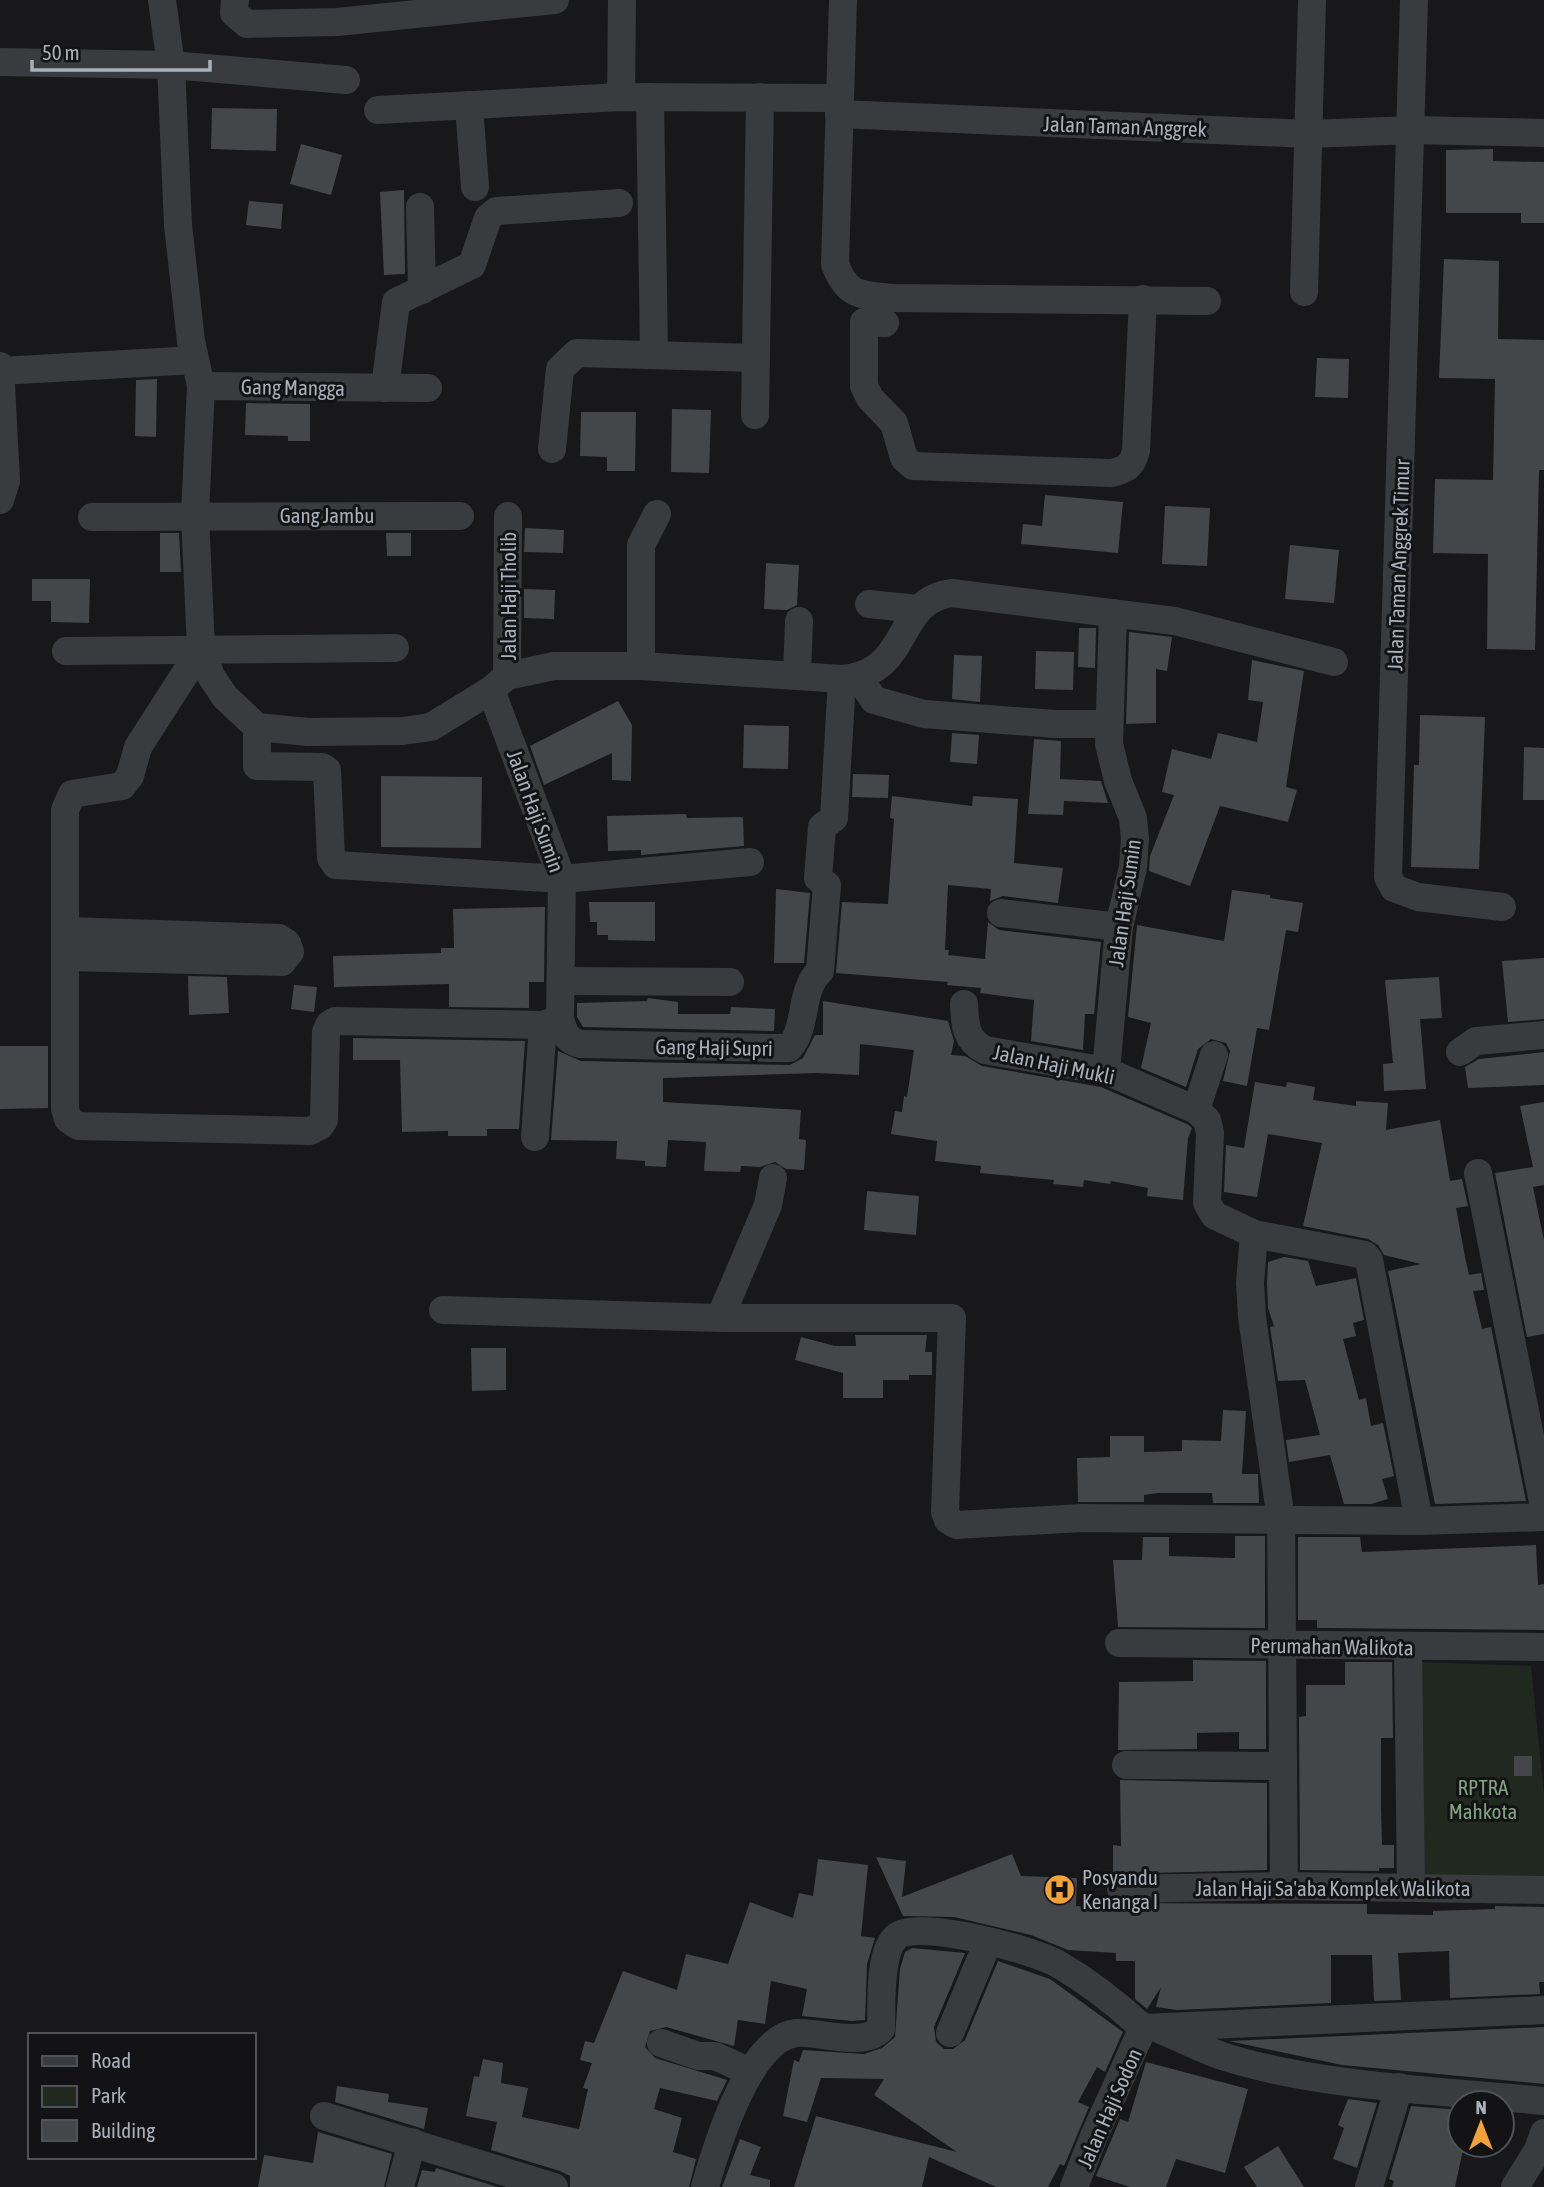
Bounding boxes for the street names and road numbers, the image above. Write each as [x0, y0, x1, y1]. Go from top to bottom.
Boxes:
street label: Jalan Taman Anggrek [1043, 111, 1207, 141]
street label: Gang Mangga [241, 374, 345, 400]
street label: Jalan Taman Anggrek Timur [1382, 458, 1414, 671]
street label: Gang Jambu [280, 503, 374, 527]
street label: Jalan Haji Tholib [496, 532, 520, 660]
street label: Jalan Haji Sumin [503, 747, 569, 875]
street label: Jalan Haji Sumin [1103, 838, 1145, 968]
street label: Gang Haji Supri [655, 1034, 773, 1060]
street label: Jalan Haji Mukli [991, 1039, 1117, 1089]
street label: Perumahan Walikota [1250, 1633, 1414, 1659]
street label: Jalan Haji Sa'aba Komplek Walikota [1196, 1876, 1470, 1900]
street label: Jalan Haji Sodon [1072, 2045, 1146, 2171]

